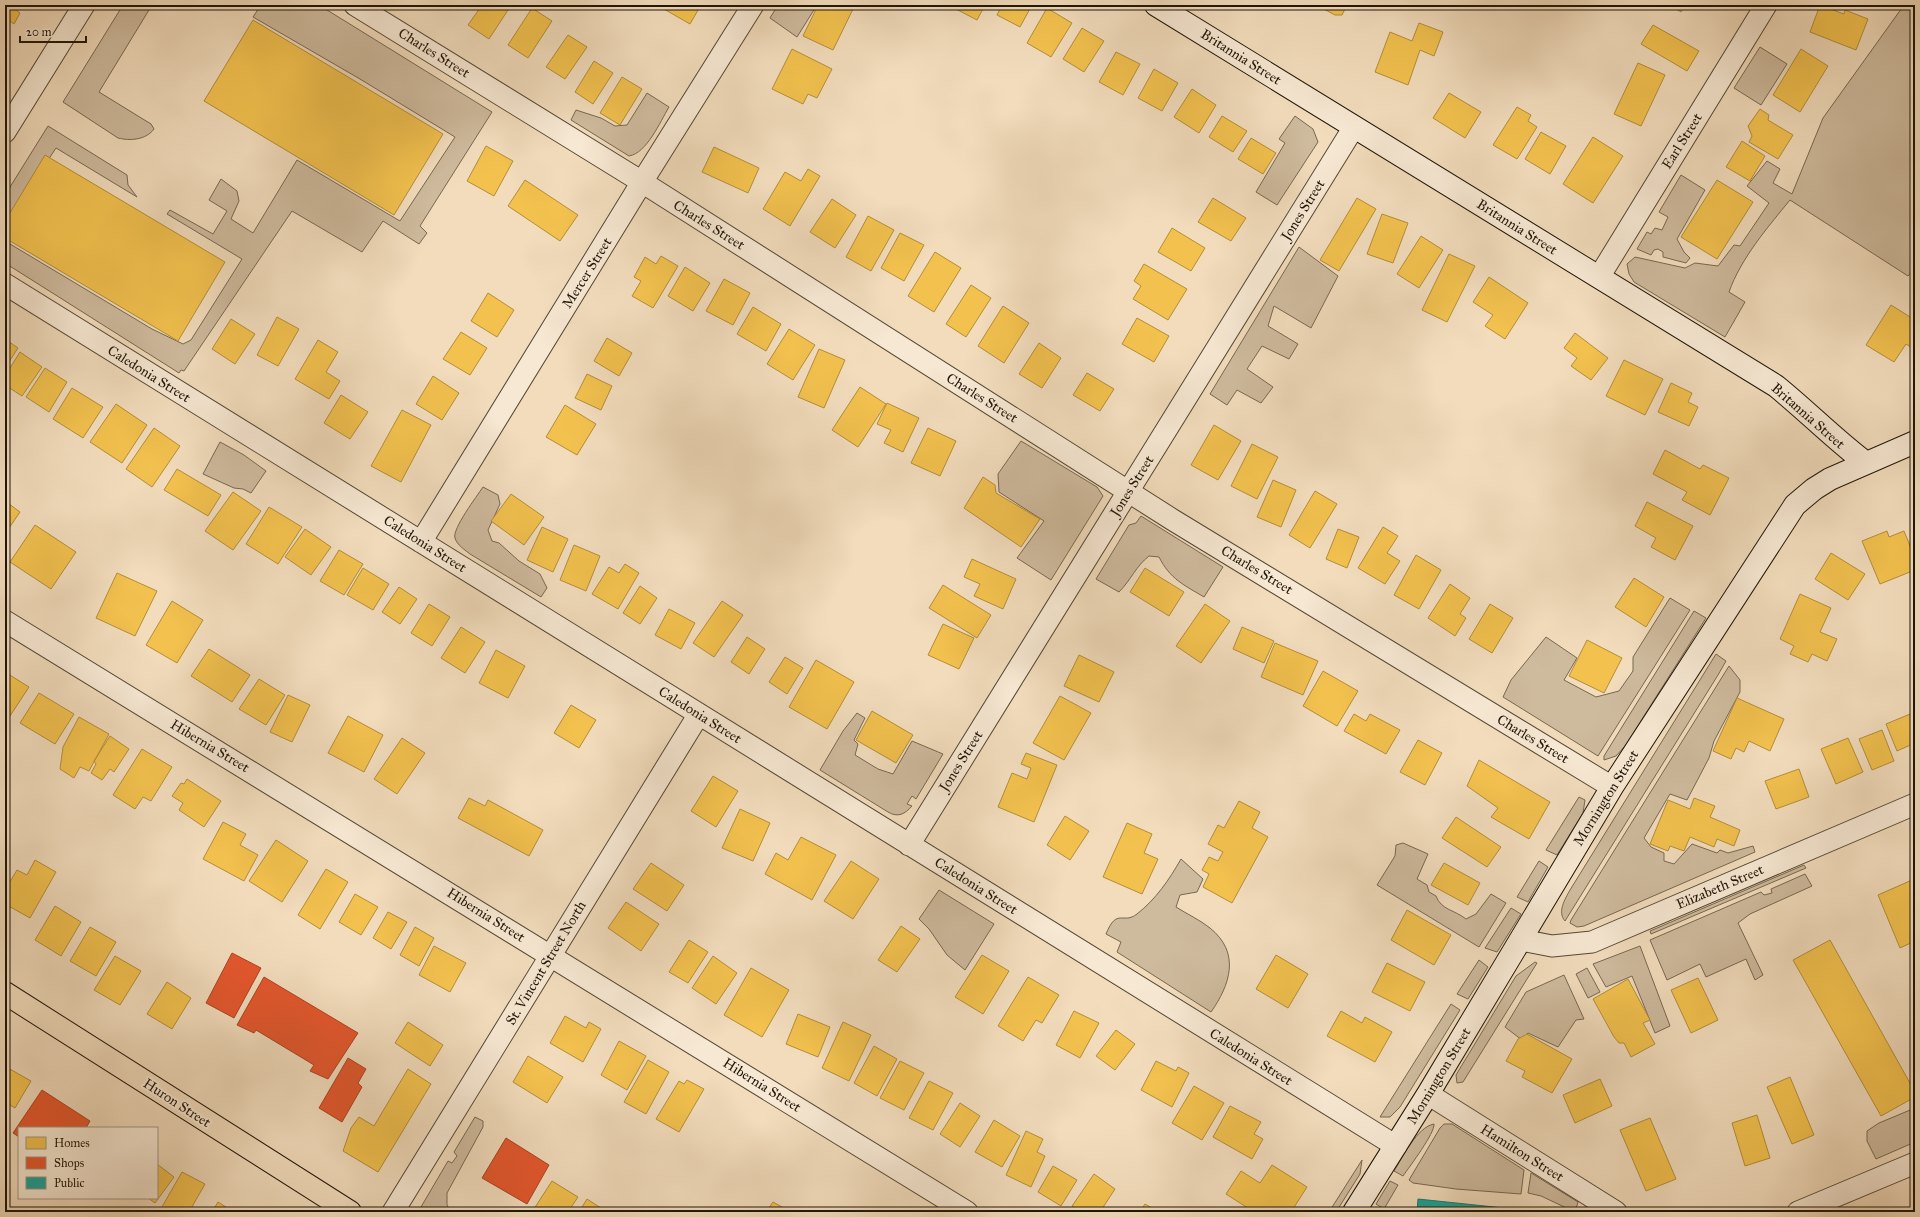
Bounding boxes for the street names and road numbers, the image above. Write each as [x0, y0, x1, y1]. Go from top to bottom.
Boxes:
street label: Charles Street [395, 24, 473, 82]
street label: Britannia Street [1198, 25, 1284, 89]
street label: Earl Street [1658, 110, 1706, 172]
street label: Jones Street [1276, 176, 1329, 246]
street label: Britannia Street [1474, 195, 1560, 259]
street label: Charles Street [670, 196, 748, 254]
street label: Mercer Street [559, 235, 615, 311]
street label: Caledonia Street [104, 342, 194, 406]
street label: Charles Street [943, 369, 1021, 427]
street label: Britannia Street [1768, 379, 1848, 453]
street label: Jones Street [1105, 452, 1158, 522]
street label: Caledonia Street [380, 512, 470, 576]
street label: Charles Street [1218, 542, 1296, 598]
street label: Caledonia Street [655, 683, 745, 747]
street label: Charles Street [1494, 711, 1572, 767]
street label: Hibernia Street [168, 716, 253, 776]
street label: Jones Street [934, 727, 987, 797]
street label: Mornington Street [1570, 747, 1642, 849]
street label: Caledonia Street [931, 854, 1021, 918]
street label: Elizabeth Street [1674, 861, 1766, 913]
street label: Hibernia Street [444, 884, 528, 946]
street label: St. Vincent Street North [502, 898, 590, 1028]
street label: Caledonia Street [1206, 1025, 1296, 1089]
street label: Mornington Street [1403, 1025, 1475, 1127]
street label: Hibernia Street [720, 1054, 804, 1116]
street label: Huron Street [140, 1075, 214, 1131]
street label: Hamilton Street [1477, 1121, 1567, 1185]

